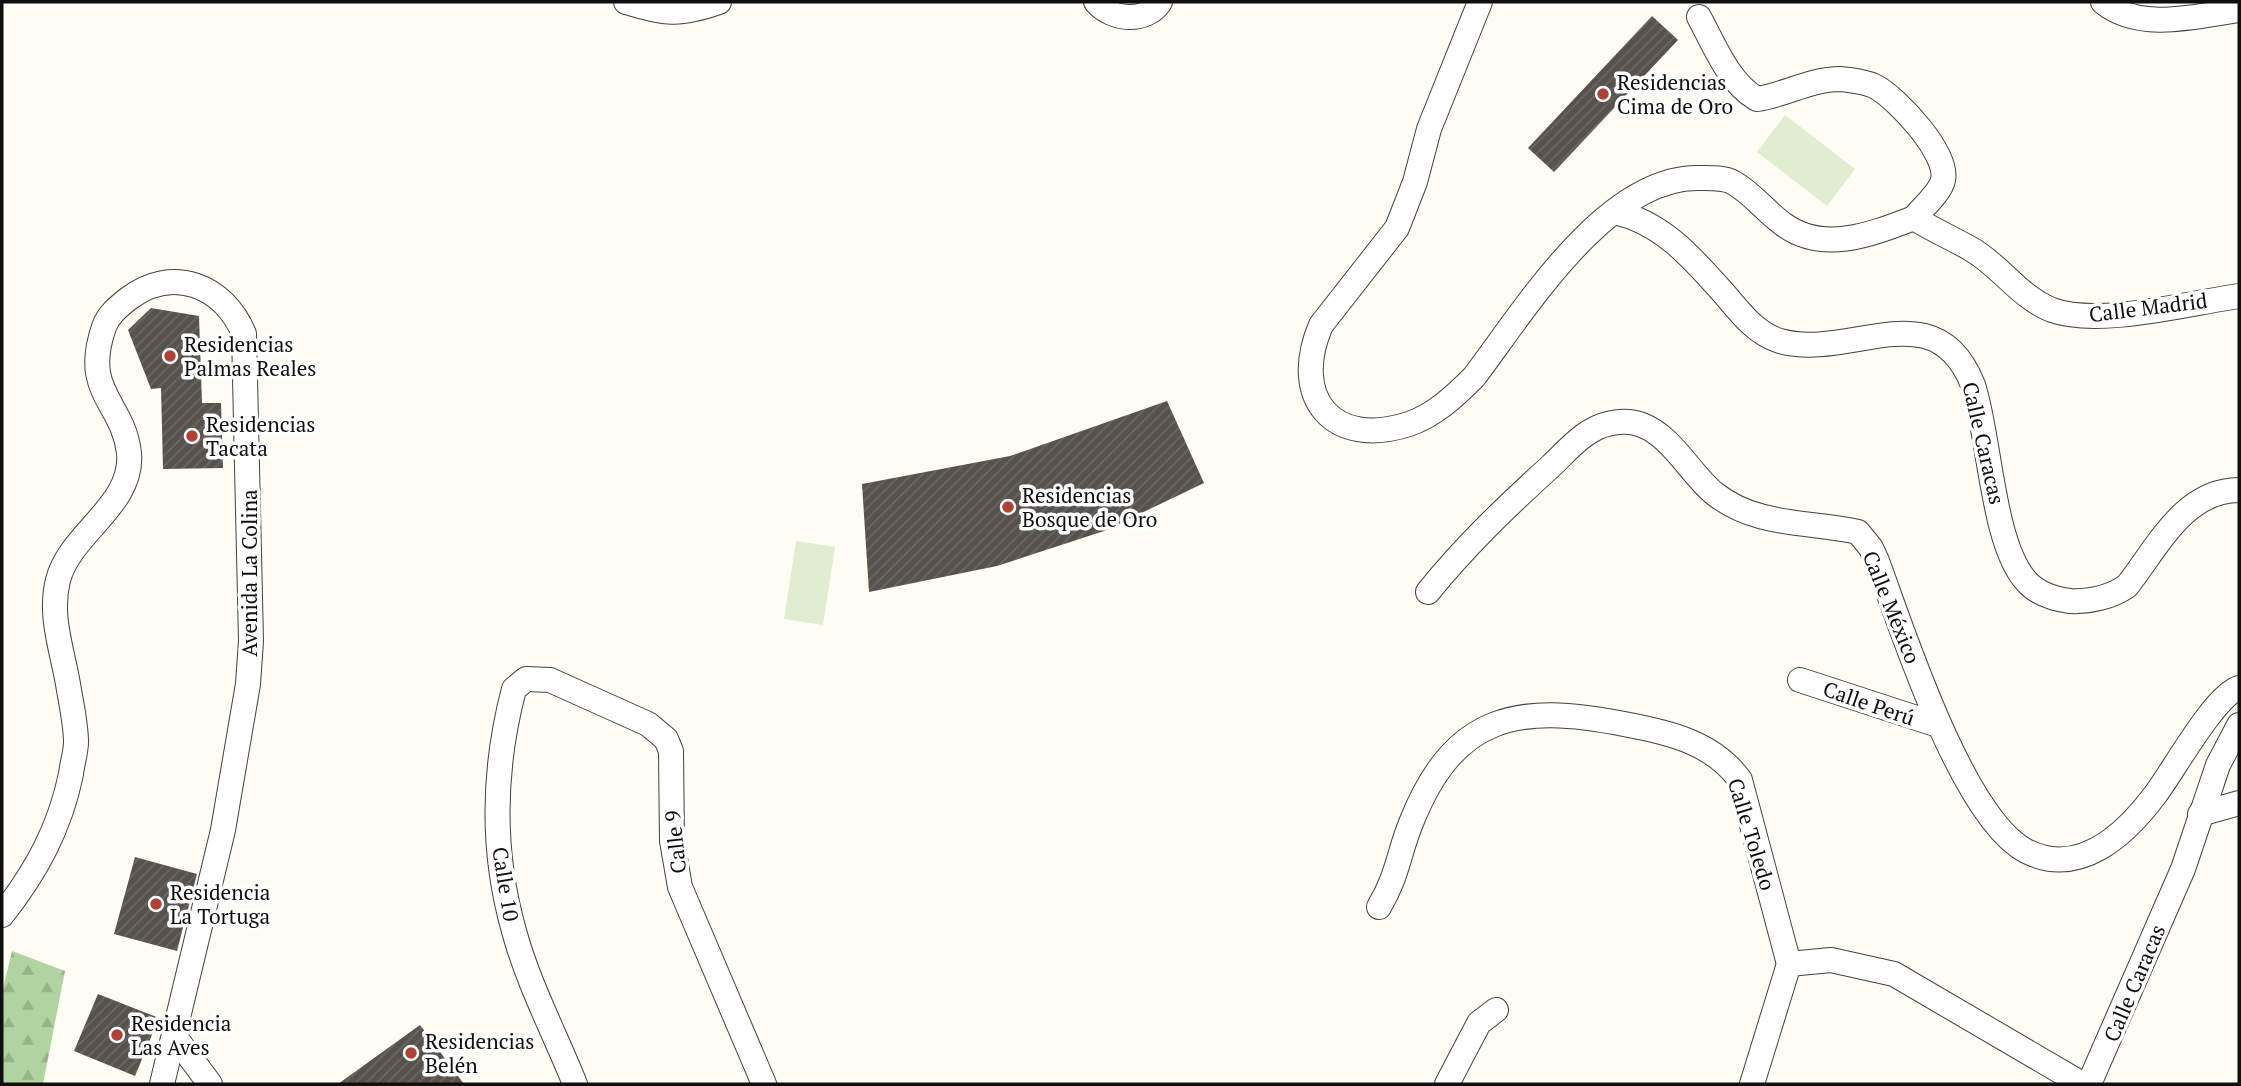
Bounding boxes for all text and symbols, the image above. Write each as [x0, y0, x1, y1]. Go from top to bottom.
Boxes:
place label: Residencias Cima de Oro [1617, 68, 1733, 120]
marker: Residencias Cima de Oro [1595, 86, 1611, 102]
street label: Calle Madrid [2087, 286, 2209, 328]
place label: Residencias Palmas Reales [184, 330, 316, 382]
marker: Residencias Palmas Reales [162, 348, 178, 364]
street label: Calle Caracas [1956, 379, 2012, 507]
place label: Residencias Tacata [206, 410, 315, 462]
marker: Residencias Tacata [184, 428, 200, 444]
place label: Residencias Bosque de Oro [1022, 481, 1157, 533]
street label: Avenida La Colina [235, 489, 263, 657]
marker: Residencias Bosque de Oro [1000, 499, 1016, 515]
street label: Calle México [1857, 547, 1927, 667]
street label: Calle Perú [1820, 674, 1918, 732]
street label: Calle Toledo [1722, 774, 1782, 894]
street label: Calle 9 [658, 809, 692, 875]
street label: Calle 10 [486, 845, 526, 923]
place label: Residencia La Tortuga [170, 878, 271, 930]
marker: Residencia La Tortuga [148, 896, 164, 912]
street label: Calle Caracas [2097, 920, 2171, 1046]
place label: Residencia Las Aves [131, 1009, 232, 1061]
marker: Residencia Las Aves [109, 1027, 125, 1043]
place label: Residencias Belén [425, 1027, 534, 1079]
marker: Residencias Belén [403, 1045, 419, 1061]

